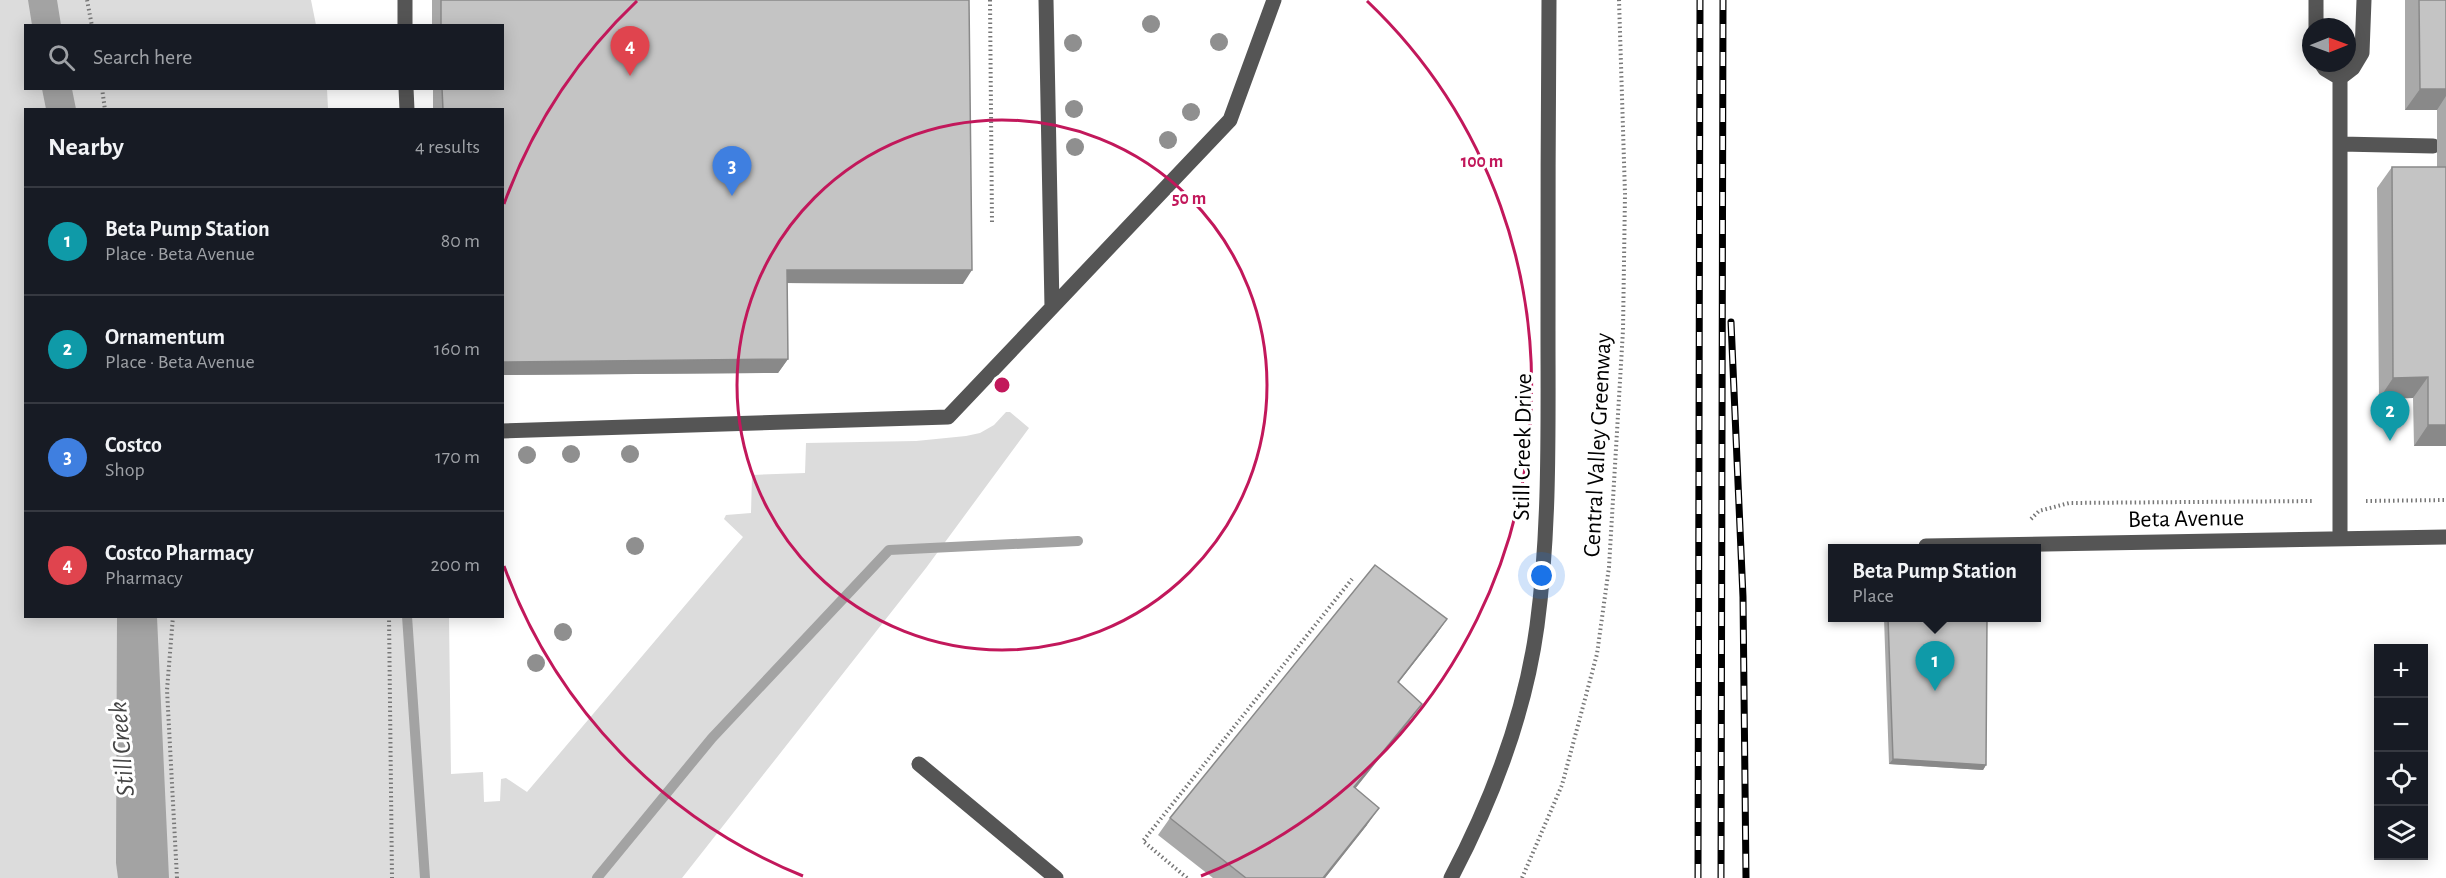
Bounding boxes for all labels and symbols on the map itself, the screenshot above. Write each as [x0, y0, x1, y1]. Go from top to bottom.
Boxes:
north arrow [2302, 18, 2356, 72]
pin: 4 [610, 26, 650, 76]
pin: 3 [712, 146, 752, 196]
text: 100 m [1461, 153, 1503, 171]
text: 50 m [1172, 190, 1206, 208]
street label: Central Valley Greenway [1580, 332, 1616, 558]
street label: Still Creek Drive [1510, 373, 1536, 521]
centre of rings [992, 375, 1012, 395]
pin: 2 [2370, 392, 2410, 441]
street label: Beta Avenue [2128, 506, 2244, 532]
your location [1527, 561, 1556, 590]
pin: 1 [1916, 642, 1954, 691]
water label: Still Creek [105, 700, 139, 798]

